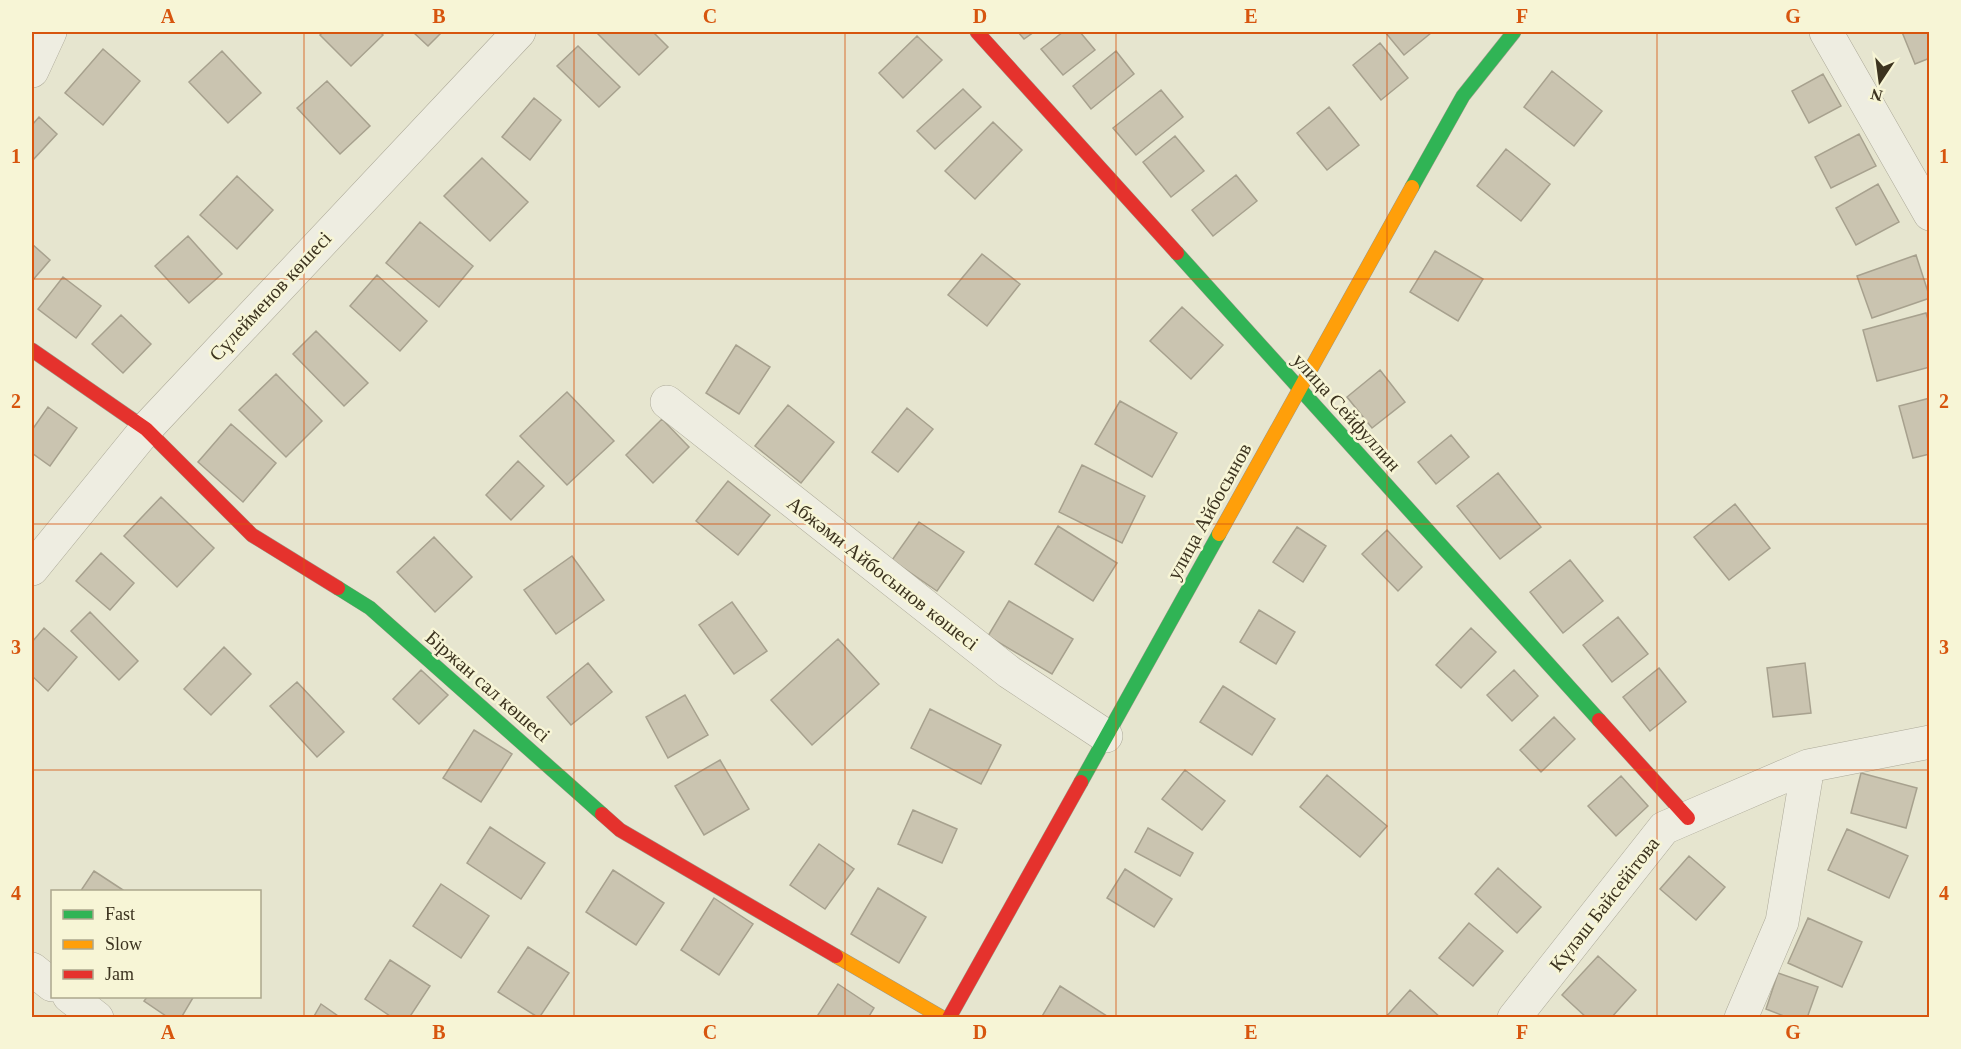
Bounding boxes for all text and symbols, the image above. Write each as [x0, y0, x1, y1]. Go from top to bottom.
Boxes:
text: A [161, 5, 176, 27]
text: B [432, 5, 446, 27]
text: C [703, 5, 717, 27]
text: D [973, 5, 987, 27]
text: E [1244, 5, 1258, 27]
text: F [1516, 5, 1528, 27]
text: G [1785, 5, 1801, 27]
north arrow [1850, 51, 1910, 111]
text: N [1869, 85, 1884, 105]
text: 1 [11, 145, 21, 167]
text: 1 [1939, 145, 1949, 167]
street label: Сүлейменов көшесі [204, 227, 337, 366]
street label: улица Сейфуллин [1288, 349, 1406, 476]
text: 2 [11, 390, 21, 412]
text: 2 [1939, 390, 1949, 412]
street label: улица Айбосынов [1162, 439, 1257, 584]
street label: Абжәми Айбосынов көшесі [783, 492, 983, 655]
street label: Біржан сал көшесі [421, 626, 555, 747]
text: 3 [11, 636, 21, 658]
text: 3 [1939, 636, 1949, 658]
street label: Күләш Байсейітова [1545, 832, 1664, 976]
text: 4 [11, 882, 21, 904]
text: 4 [1939, 882, 1949, 904]
legend [51, 890, 261, 998]
text: Fast [105, 904, 135, 924]
text: Slow [105, 934, 142, 954]
text: Jam [105, 964, 134, 984]
text: A [161, 1021, 176, 1043]
text: B [432, 1021, 446, 1043]
text: C [703, 1021, 717, 1043]
text: D [973, 1021, 987, 1043]
text: E [1244, 1021, 1258, 1043]
text: F [1516, 1021, 1528, 1043]
text: G [1785, 1021, 1801, 1043]

